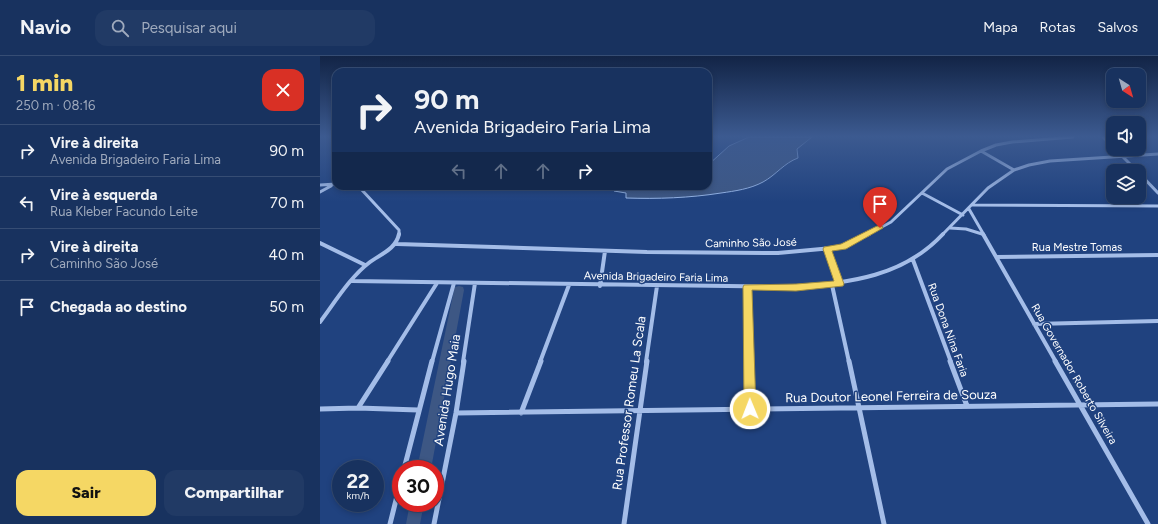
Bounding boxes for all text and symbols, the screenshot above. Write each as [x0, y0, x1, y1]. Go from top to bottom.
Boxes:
search box [95, 10, 375, 46]
text: Navio [20, 16, 71, 39]
icon: search [109, 17, 131, 39]
text: Pesquisar aqui [141, 19, 237, 37]
text: Mapa [983, 19, 1018, 36]
text: Rotas [1040, 19, 1075, 36]
text: Salvos [1097, 19, 1138, 36]
text: 1 min [16, 68, 73, 97]
north arrow [1106, 68, 1146, 108]
map controls [1106, 68, 1146, 204]
button: close [262, 69, 304, 111]
text: 90 m [414, 82, 479, 116]
icon: right [348, 84, 400, 136]
text: 250 m · 08:16 [16, 98, 95, 113]
text: Avenida Brigadeiro Faria Lima [414, 116, 651, 138]
button: sound [1106, 116, 1146, 156]
text: Vire à direita [50, 134, 139, 152]
icon: right [16, 140, 38, 162]
text: 90 m [269, 142, 304, 160]
text: Avenida Brigadeiro Faria Lima [50, 152, 221, 167]
icon: left [448, 160, 470, 182]
icon: ahead [490, 160, 512, 182]
icon: ahead [532, 160, 554, 182]
icon: right [574, 160, 596, 182]
button: layers [1106, 164, 1146, 204]
text: Vire à esquerda [50, 186, 157, 204]
pin [863, 187, 897, 228]
icon: left [16, 192, 38, 214]
icon: arrive [869, 193, 891, 215]
text: 70 m [270, 194, 304, 212]
text: Rua Kleber Facundo Leite [50, 204, 198, 219]
street label: Caminho São José [705, 236, 797, 250]
text: Vire à direita [50, 238, 139, 256]
street label: Rua Mestre Tomas [1032, 241, 1122, 254]
icon: right [16, 244, 38, 266]
text: 40 m [269, 246, 304, 264]
text: Caminho São José [50, 256, 158, 271]
street label: Avenida Brigadeiro Faria Lima [584, 269, 728, 285]
street label: Rua Dona Nina Faria [925, 281, 971, 379]
icon: arrive [16, 296, 38, 318]
text: Chegada ao destino [50, 298, 187, 316]
text: 50 m [269, 298, 304, 316]
street label: Rua Governador Roberto Silveira [1028, 301, 1120, 447]
street label: Rua Professor Romeu La Scala [609, 315, 649, 491]
street label: Avenida Hugo Maia [431, 333, 463, 447]
street label: Rua Doutor Leonel Ferreira de Souza [785, 387, 997, 405]
position arrow [729, 388, 771, 430]
speed limit sign: 30 [392, 460, 444, 512]
text: 22 [346, 469, 370, 493]
button: Sair [16, 470, 156, 516]
button: Compartilhar [164, 470, 304, 516]
text: km/h [347, 489, 369, 502]

